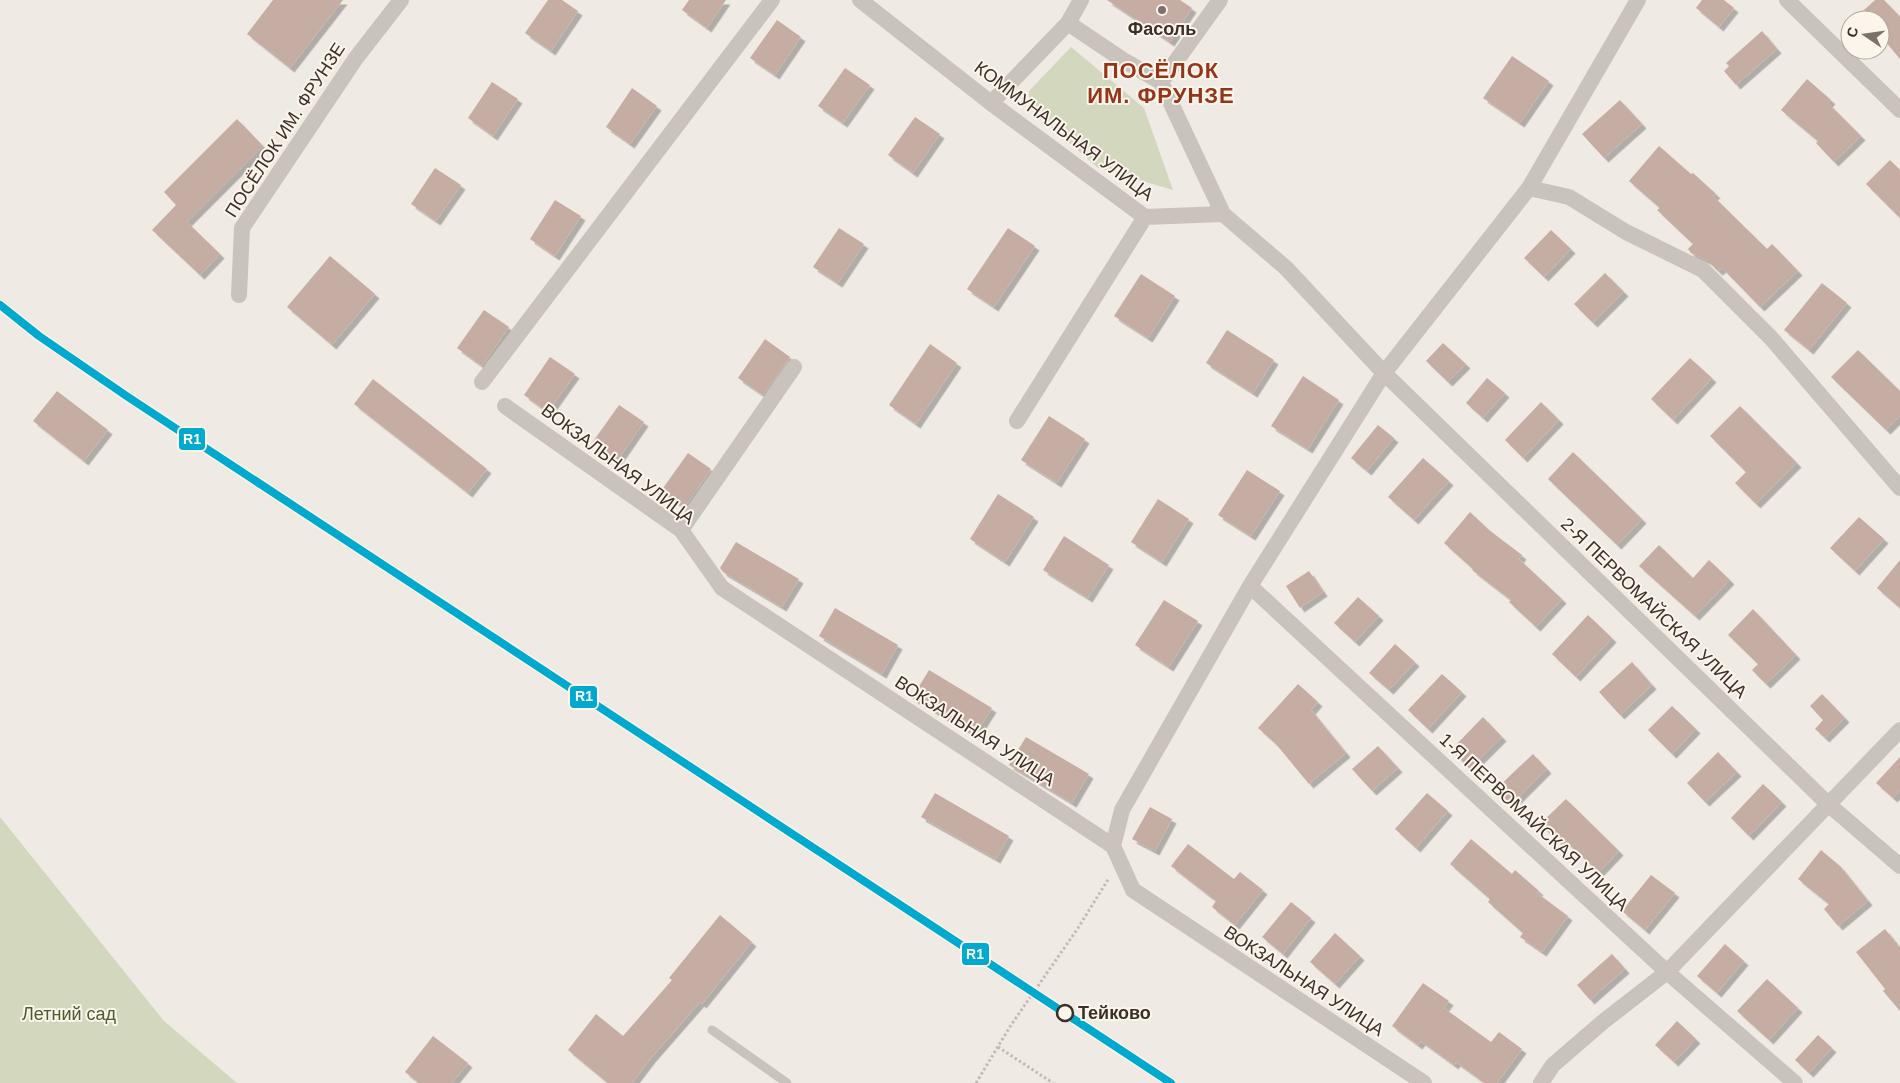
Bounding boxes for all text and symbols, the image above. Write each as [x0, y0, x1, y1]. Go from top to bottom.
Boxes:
marker: Фасоль [1156, 4, 1168, 16]
north arrow [1840, 10, 1890, 60]
place label: Фасоль [1128, 19, 1196, 39]
text: С [1843, 25, 1861, 39]
street label: ПОСЁЛОК ИМ. ФРУНЗЕ [221, 39, 349, 221]
street label: КОММУНАЛЬНАЯ УЛИЦА [971, 57, 1157, 205]
district label: ПОСЁЛОК ИМ. ФРУНЗЕ [1087, 58, 1235, 108]
street label: ВОКЗАЛЬНАЯ УЛИЦА [538, 400, 698, 528]
line badge: R1 [178, 427, 206, 451]
text: R1 [183, 431, 201, 447]
street label: 2-Я ПЕРВОМАЙСКАЯ УЛИЦА [1557, 513, 1752, 702]
street label: ВОКЗАЛЬНАЯ УЛИЦА [891, 672, 1059, 790]
line badge: R1 [569, 685, 598, 709]
text: R1 [575, 688, 593, 704]
street label: 1-Я ПЕРВОМАЙСКАЯ УЛИЦА [1436, 728, 1633, 915]
street label: ВОКЗАЛЬНАЯ УЛИЦА [1220, 922, 1388, 1040]
line badge: R1 [961, 942, 990, 966]
text: R1 [966, 946, 984, 962]
place label: Тейково [1078, 1003, 1151, 1023]
park label: Летний сад [22, 1004, 117, 1024]
marker: Тейково [1056, 1004, 1074, 1022]

